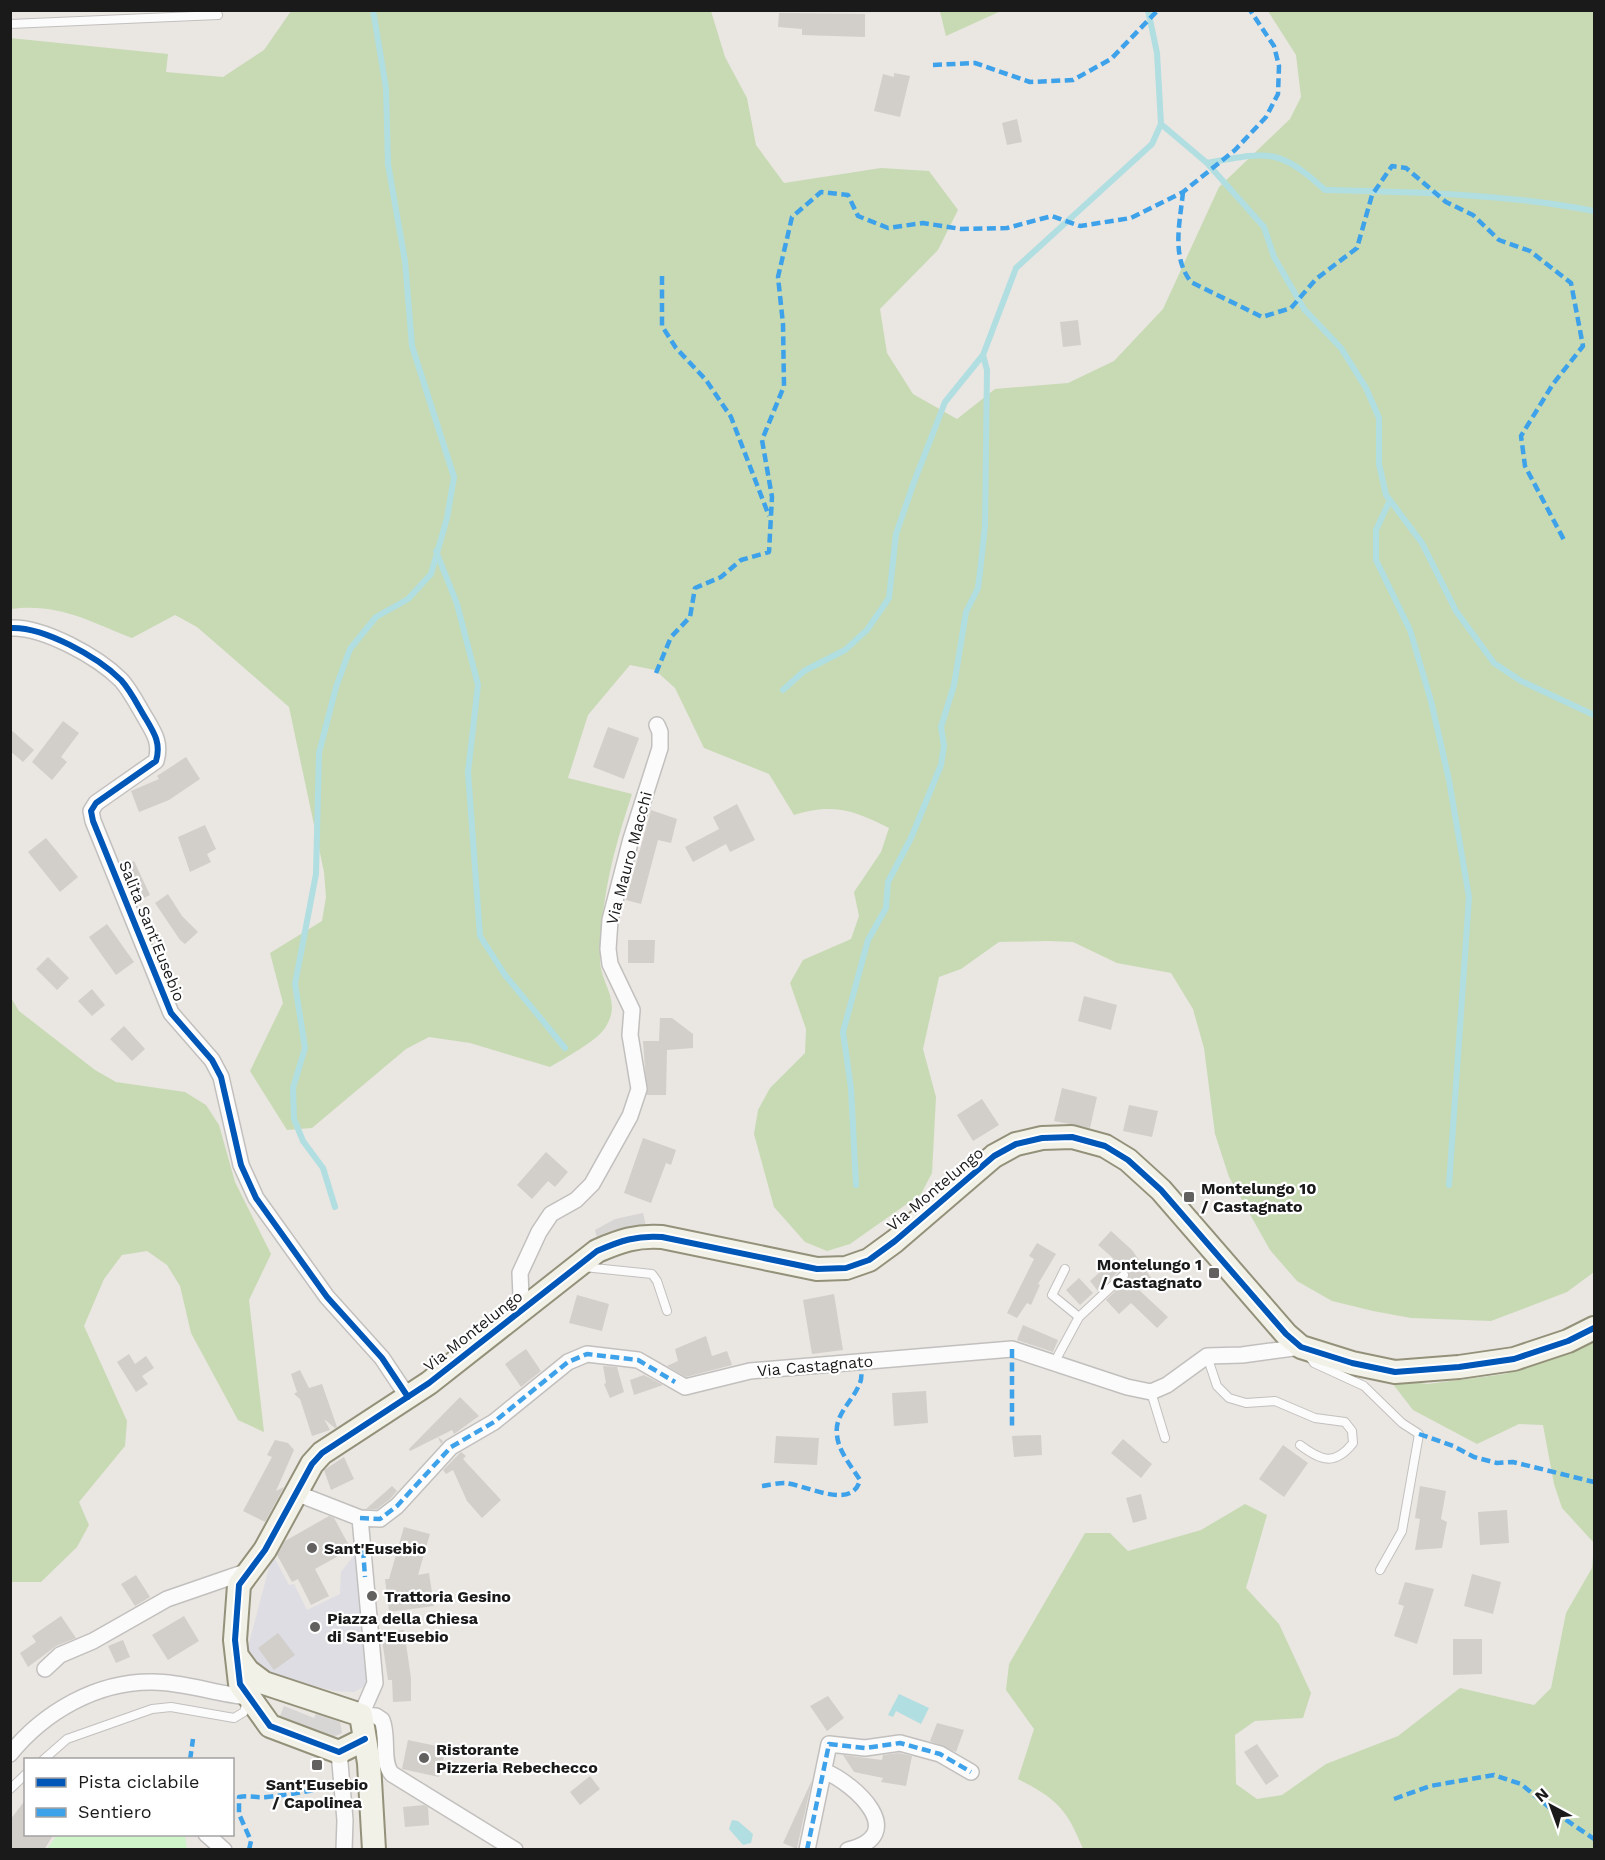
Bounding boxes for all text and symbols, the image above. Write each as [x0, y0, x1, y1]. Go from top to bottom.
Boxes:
street label: Via Mauro Macchi [602, 789, 656, 927]
street label: Salita Sant'Eusebio [115, 858, 189, 1004]
street label: Via Montelungo [883, 1143, 987, 1235]
place label: Montelungo 10 / Castagnato [1201, 1179, 1316, 1216]
marker: Montelungo 10 / Castagnato [1182, 1190, 1196, 1204]
place label: Montelungo 1 / Castagnato [1097, 1255, 1202, 1292]
marker: Montelungo 1 / Castagnato [1207, 1266, 1221, 1280]
street label: Via Montelungo [420, 1286, 526, 1376]
street label: Via Castagnato [756, 1351, 874, 1381]
place label: Sant'Eusebio [324, 1539, 427, 1558]
marker: Sant'Eusebio [305, 1541, 319, 1555]
place label: Trattoria Gesino [384, 1587, 511, 1606]
marker: Trattoria Gesino [365, 1589, 379, 1603]
place label: Piazza della Chiesa di Sant'Eusebio [327, 1609, 479, 1646]
marker: Piazza della Chiesa di Sant'Eusebio [308, 1620, 322, 1634]
place label: Ristorante Pizzeria Rebechecco [436, 1740, 598, 1777]
marker: Ristorante Pizzeria Rebechecco [417, 1751, 431, 1765]
legend [24, 1758, 234, 1836]
marker: Sant'Eusebio / Capolinea [310, 1758, 324, 1772]
text: Pista ciclabile [78, 1771, 199, 1792]
place label: Sant'Eusebio / Capolinea [266, 1775, 369, 1812]
north arrow [1521, 1776, 1581, 1836]
text: N [1531, 1784, 1552, 1806]
text: Sentiero [78, 1801, 152, 1822]

